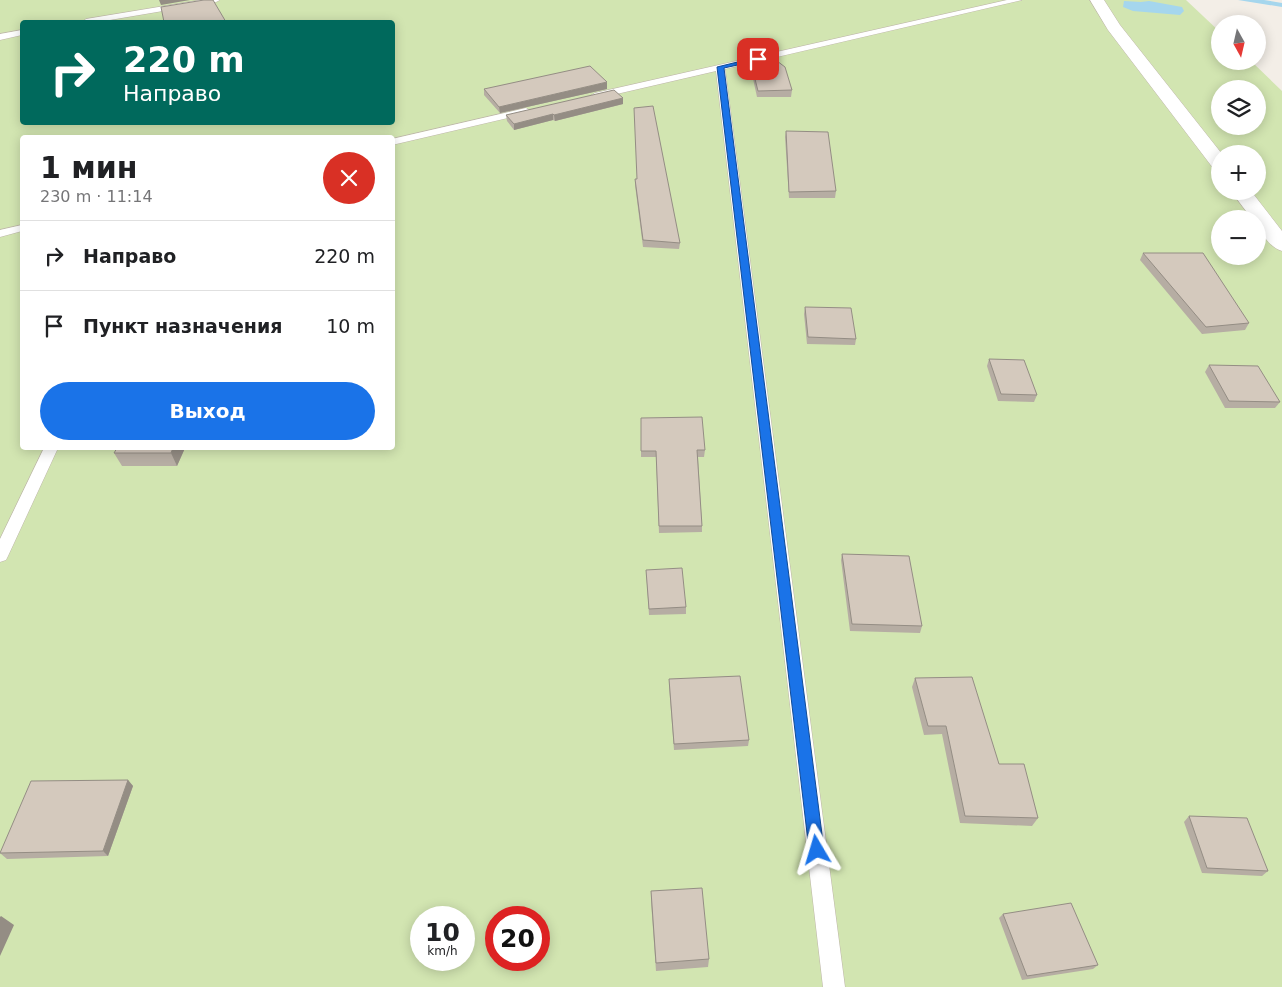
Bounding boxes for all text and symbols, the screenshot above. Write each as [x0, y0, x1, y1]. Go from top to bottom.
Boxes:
north arrow [1211, 15, 1266, 70]
map controls [1211, 15, 1266, 265]
pin [737, 38, 779, 80]
icon: right [40, 40, 105, 105]
text: 220 m [123, 40, 245, 80]
icon: arrive [744, 45, 772, 73]
button: layers [1211, 80, 1266, 135]
text: Направо [123, 81, 221, 106]
button: + [1211, 145, 1266, 200]
text: 1 мин [40, 150, 138, 185]
button: close [323, 152, 375, 204]
text: 230 m · 11:14 [40, 187, 153, 206]
button: − [1211, 210, 1266, 265]
icon: right [40, 242, 68, 270]
text: Направо [83, 245, 176, 267]
text: 220 m [314, 245, 375, 267]
icon: arrive [40, 312, 68, 340]
text: Пункт назначения [83, 315, 282, 337]
text: 10 m [326, 315, 375, 337]
button: Выход [40, 382, 375, 440]
position arrow [790, 823, 842, 875]
speed limit sign: 20 [485, 906, 550, 971]
text: 10 [425, 918, 460, 947]
text: km/h [427, 944, 458, 958]

